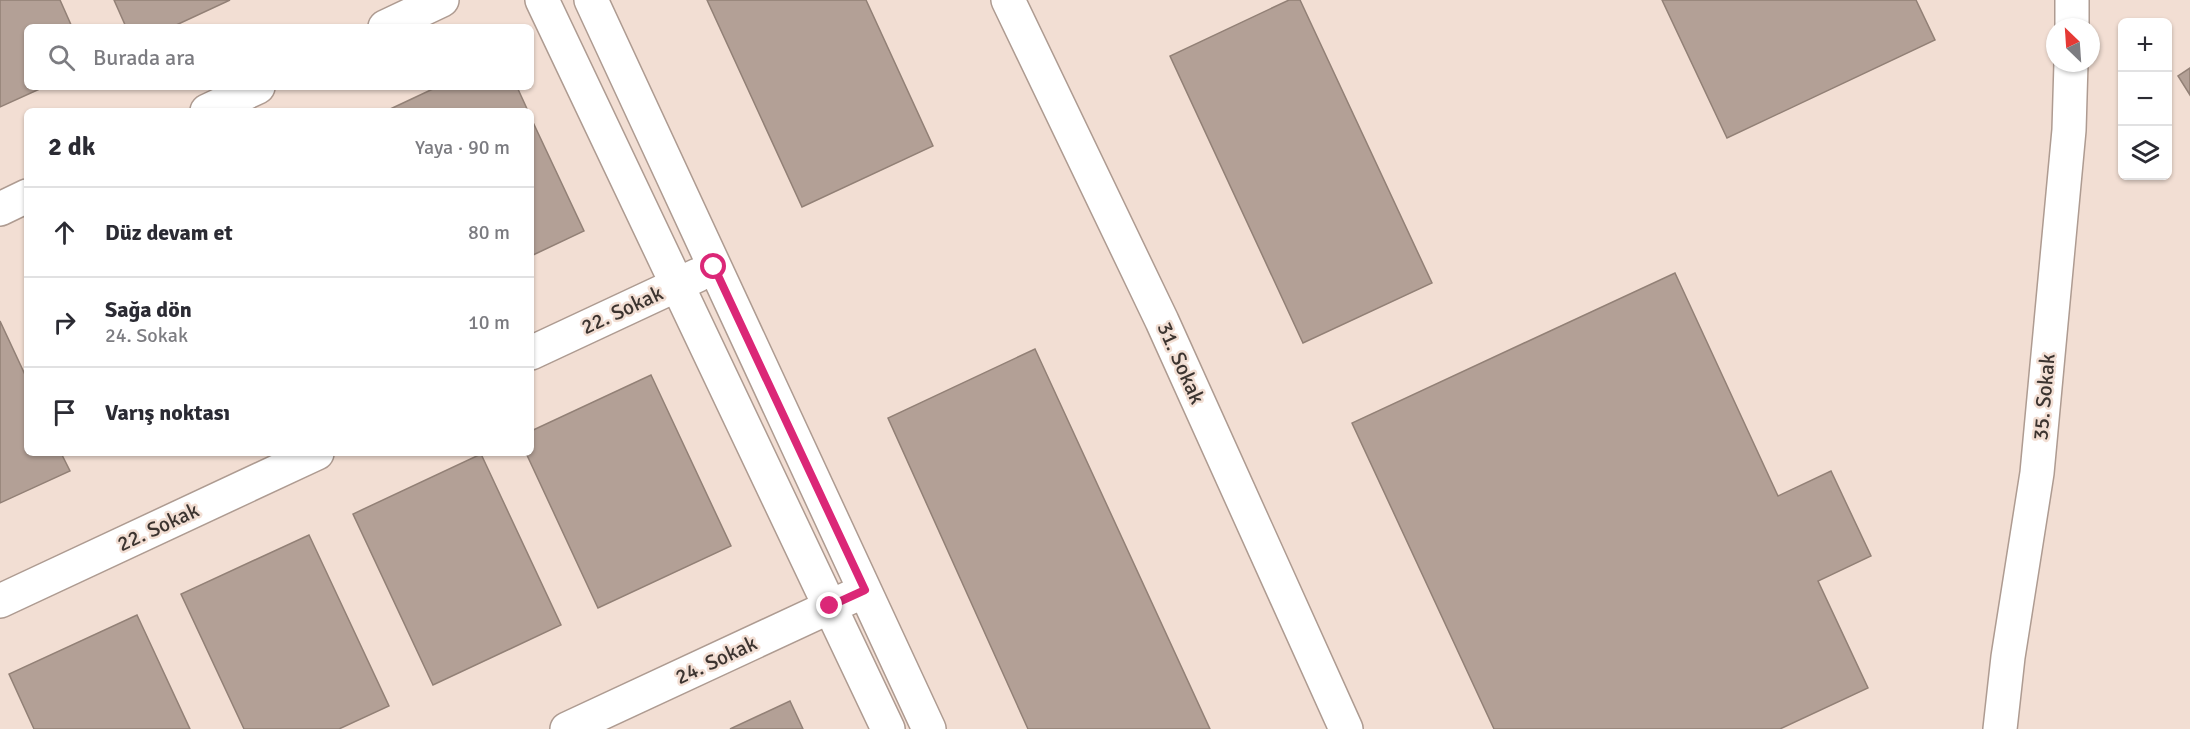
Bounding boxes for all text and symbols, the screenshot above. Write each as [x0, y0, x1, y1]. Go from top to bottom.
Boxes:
north arrow [2046, 18, 2100, 72]
map controls [2118, 18, 2172, 180]
button: + [2118, 18, 2172, 72]
search box [24, 24, 534, 90]
icon: search [45, 41, 78, 74]
text: Burada ara [93, 44, 195, 71]
button: − [2118, 72, 2172, 126]
button: layers [2118, 126, 2172, 180]
text: 2 dk [48, 131, 95, 163]
text: Yaya · 90 m [415, 135, 510, 160]
icon: ahead [48, 216, 81, 249]
text: Düz devam et [105, 219, 233, 246]
text: 80 m [468, 220, 510, 245]
route start [700, 253, 726, 279]
street label: 22. Sokak [577, 280, 667, 340]
text: Sağa dön [105, 296, 192, 323]
icon: right [48, 306, 81, 339]
text: 10 m [468, 310, 510, 335]
street label: 31. Sokak [1151, 318, 1211, 409]
text: 24. Sokak [105, 323, 188, 348]
street label: 35. Sokak [2027, 352, 2061, 442]
icon: arrive [48, 396, 81, 429]
text: Varış noktası [105, 399, 230, 426]
street label: 22. Sokak [113, 497, 203, 557]
route end [816, 592, 842, 618]
street label: 24. Sokak [671, 630, 761, 690]

